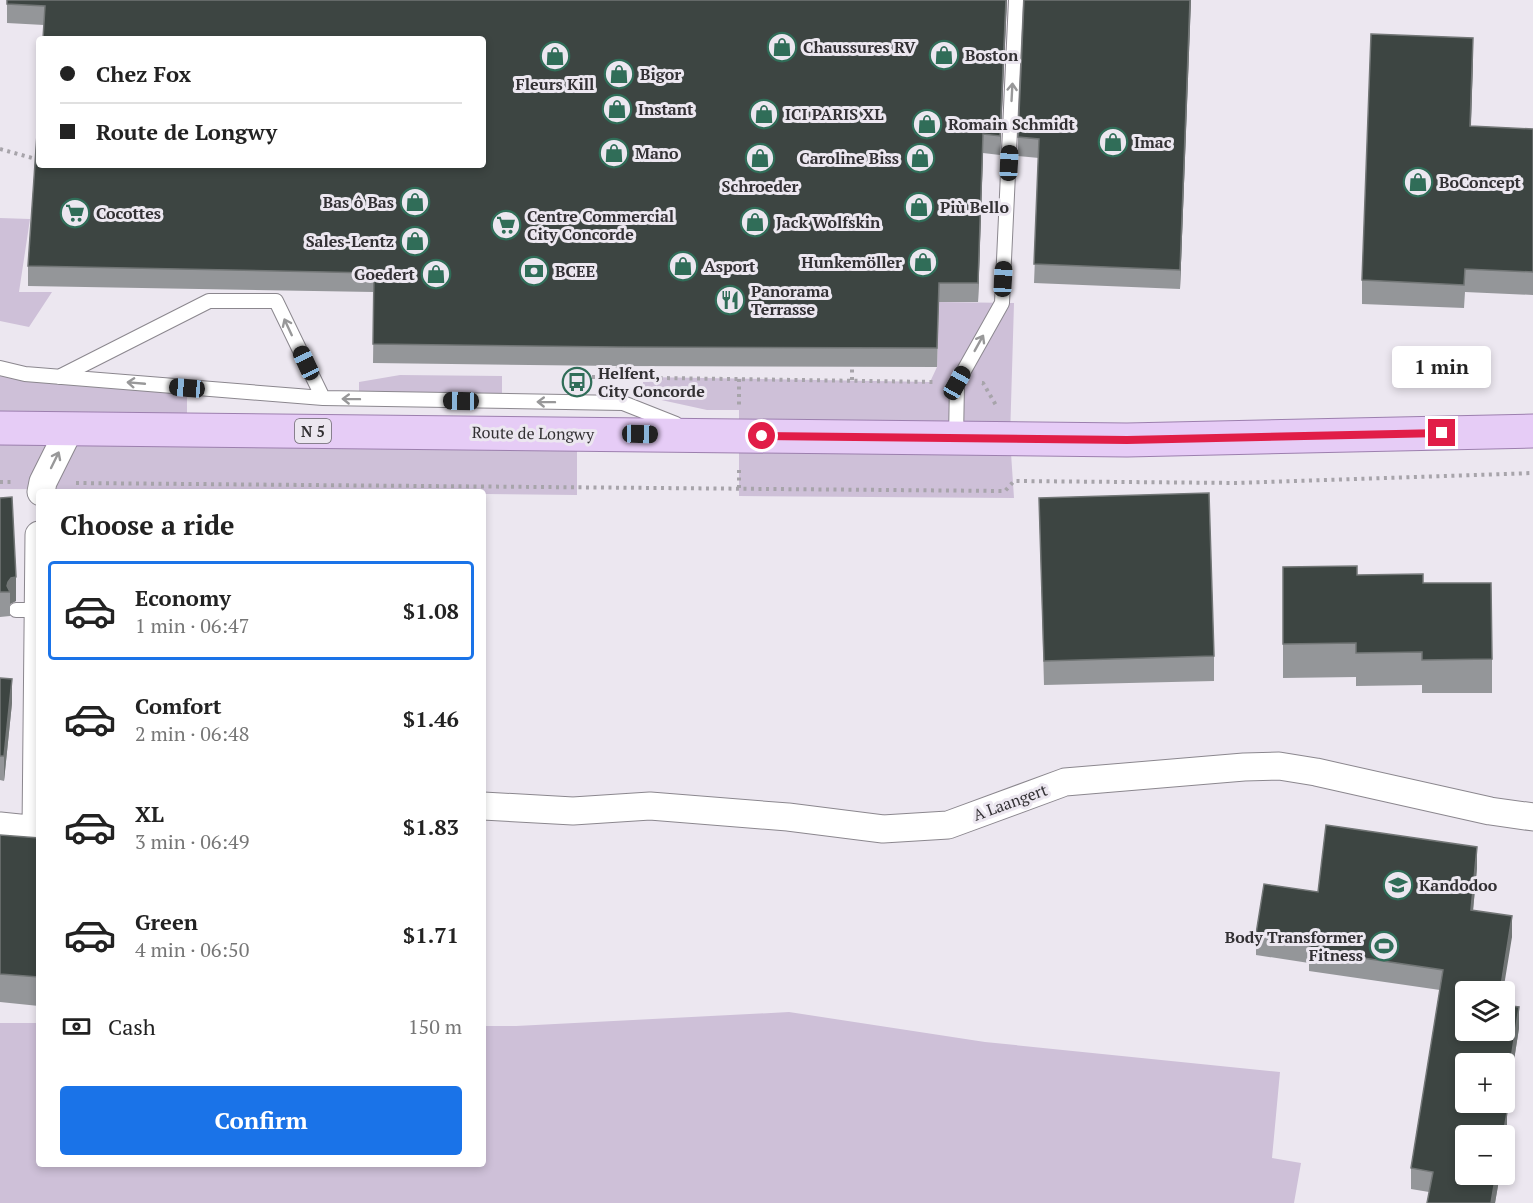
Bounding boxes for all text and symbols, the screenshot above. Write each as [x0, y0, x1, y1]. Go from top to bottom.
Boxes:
shop icon: Chaussures RV [766, 31, 798, 63]
place label: Chaussures RV [803, 36, 916, 58]
shop icon: Boston [928, 39, 960, 71]
shop icon: Fleurs Kill [539, 40, 571, 72]
place label: Boston [965, 44, 1019, 66]
shop icon: Bigor [603, 58, 635, 90]
text: Chez Fox [96, 59, 191, 88]
place label: Bigor [640, 63, 681, 85]
place label: Fleurs Kill [516, 73, 594, 95]
one-way arrow [1006, 82, 1017, 102]
shop icon: Instant [601, 93, 633, 125]
place label: Instant [638, 98, 694, 120]
shop icon: ICI PARIS XL [748, 98, 780, 130]
place label: ICI PARIS XL [785, 103, 884, 125]
shop icon: Romain Schmidt [911, 108, 943, 140]
place label: Romain Schmidt [948, 113, 1075, 135]
text: Route de Longwy [96, 117, 277, 146]
shop icon: Imac [1097, 126, 1129, 158]
place label: Imac [1134, 131, 1172, 153]
shop icon: Mano [598, 137, 630, 169]
place label: Mano [635, 142, 679, 164]
shop icon: Schroeder [744, 142, 776, 174]
shop icon: Caroline Biss [904, 142, 936, 174]
car [999, 145, 1019, 181]
place label: Caroline Biss [799, 147, 899, 169]
shop icon: BoConcept [1402, 166, 1434, 198]
place label: BoConcept [1439, 171, 1522, 193]
place label: Schroeder [722, 175, 799, 197]
shop icon: Bas ô Bas [399, 186, 431, 218]
place label: Bas ô Bas [323, 191, 394, 213]
shop icon: Più Bello [903, 191, 935, 223]
place label: Più Bello [940, 196, 1009, 218]
supermarket icon: Cocottes [59, 197, 91, 229]
place label: Cocottes [96, 202, 161, 224]
place label: Centre Commercial City Concorde [527, 205, 674, 245]
shop icon: Jack Wolfskin [739, 206, 771, 238]
supermarket icon: Centre Commercial City Concorde [490, 209, 522, 241]
place label: Jack Wolfskin [776, 211, 881, 233]
shop icon: Sales-Lentz [399, 225, 431, 257]
place label: Sales-Lentz [306, 230, 394, 252]
shop icon: Hunkemöller [907, 246, 939, 278]
shop icon: Asport [667, 250, 699, 282]
place label: Hunkemöller [801, 251, 902, 273]
bank icon: BCEE [518, 255, 550, 287]
place label: Asport [704, 255, 756, 277]
shop icon: Goedert [420, 258, 452, 290]
place label: BCEE [555, 260, 595, 282]
car [993, 261, 1013, 297]
place label: Goedert [354, 263, 416, 285]
place label: Panorama Terrasse [751, 280, 829, 320]
restaurant icon: Panorama Terrasse [714, 284, 746, 316]
one-way arrow [282, 318, 294, 336]
one-way arrow [974, 335, 985, 353]
car [290, 343, 322, 383]
callout: 1 min [1392, 346, 1492, 388]
text: 1 min [1414, 353, 1469, 380]
place label: Helfent, City Concorde [598, 362, 705, 402]
car [940, 363, 974, 403]
bus stop icon: Helfent, City Concorde [561, 366, 593, 398]
one-way arrow [126, 377, 146, 388]
car [168, 377, 206, 399]
car [443, 392, 479, 410]
one-way arrow [342, 393, 362, 405]
one-way arrow [537, 396, 557, 408]
road number: N 5 [295, 419, 331, 443]
route end [1428, 419, 1455, 446]
street label: Route de Longwy [472, 421, 595, 445]
route start [748, 422, 775, 449]
car [622, 425, 658, 443]
one-way arrow [50, 451, 61, 469]
text: Choose a ride [60, 507, 235, 543]
text: Economy [135, 583, 231, 612]
icon: car [63, 584, 117, 638]
text: $1.08 [403, 596, 459, 625]
text: 1 min · 06:47 [135, 612, 249, 639]
text: Comfort [135, 691, 221, 720]
icon: car [63, 692, 117, 746]
text: $1.46 [403, 704, 459, 733]
text: 2 min · 06:48 [135, 720, 249, 747]
street label: A Laangert [970, 778, 1050, 826]
text: XL [135, 799, 164, 828]
icon: car [63, 800, 117, 854]
text: $1.83 [403, 812, 459, 841]
text: 3 min · 06:49 [135, 828, 249, 855]
school or university icon: Kandodoo [1382, 869, 1414, 901]
place label: Kandodoo [1419, 874, 1498, 896]
text: Green [135, 907, 198, 936]
icon: car [63, 908, 117, 962]
text: $1.71 [403, 920, 459, 949]
place label: Body Transformer Fitness [1225, 926, 1363, 966]
sports icon: Body Transformer Fitness [1368, 930, 1400, 962]
text: 4 min · 06:50 [135, 936, 249, 963]
map controls [1455, 981, 1515, 1185]
button: layers [1455, 981, 1515, 1041]
icon: cash [60, 1010, 93, 1043]
text: Cash [108, 1012, 156, 1041]
text: 150 m [408, 1013, 462, 1040]
button: + [1455, 1053, 1515, 1113]
button: Confirm [60, 1086, 462, 1155]
button: − [1455, 1125, 1515, 1185]

